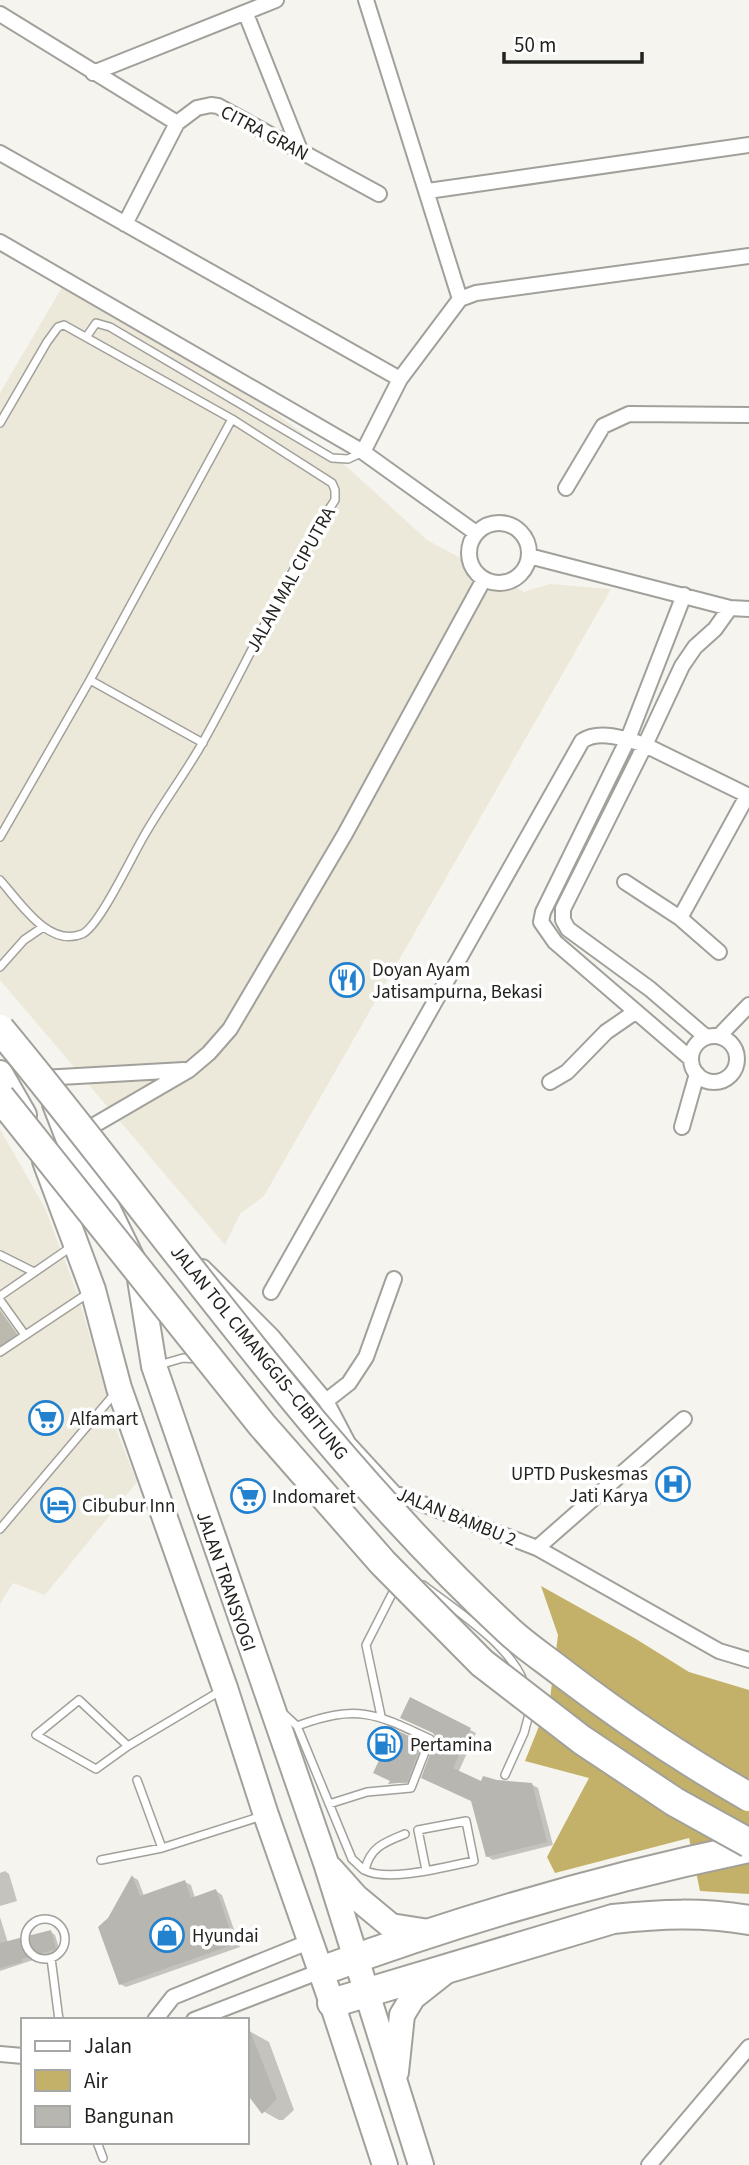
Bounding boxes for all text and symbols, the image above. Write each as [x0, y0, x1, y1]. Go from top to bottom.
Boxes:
scale bar [504, 21, 642, 65]
text: 50 m [514, 30, 556, 60]
street label: CITRA GRAN [216, 99, 313, 168]
street label: JALAN MAL CIPUTRA [240, 502, 343, 657]
place label: Doyan Ayam Jatisampurna, Bekasi [372, 957, 543, 1006]
restaurant icon: Doyan Ayam Jatisampurna, Bekasi [328, 961, 366, 999]
street label: JALAN TOL CIMANGGIS–CIBITUNG [164, 1240, 354, 1466]
supermarket icon: Alfamart [27, 1399, 65, 1437]
place label: Alfamart [70, 1406, 139, 1433]
place label: UPTD Puskesmas Jati Karya [511, 1461, 648, 1510]
hospital icon: UPTD Puskesmas Jati Karya [654, 1465, 692, 1503]
supermarket icon: Indomaret [229, 1477, 267, 1515]
street label: JALAN BAMBU 2 [392, 1481, 520, 1554]
place label: Indomaret [272, 1484, 356, 1511]
hotel icon: Cibubur Inn [39, 1486, 77, 1524]
place label: Cibubur Inn [82, 1493, 175, 1520]
street label: JALAN TRANSYOGI [189, 1508, 262, 1655]
fuel station icon: Pertamina [366, 1725, 404, 1763]
place label: Pertamina [410, 1732, 492, 1759]
shop icon: Hyundai [148, 1916, 186, 1954]
place label: Hyundai [192, 1923, 259, 1950]
legend [21, 2018, 248, 2144]
text: Jalan [84, 2031, 132, 2061]
text: Air [84, 2066, 109, 2096]
text: Bangunan [84, 2101, 174, 2131]

